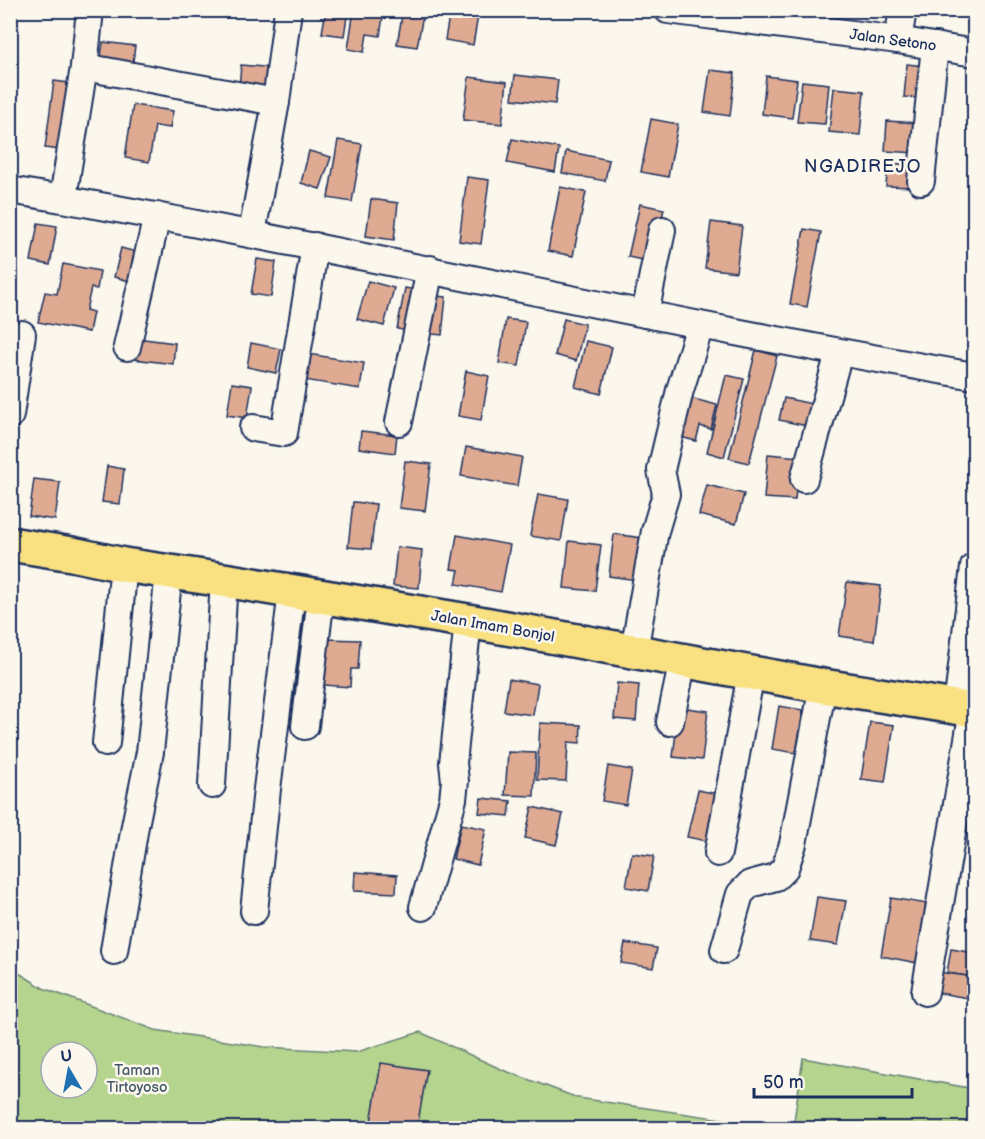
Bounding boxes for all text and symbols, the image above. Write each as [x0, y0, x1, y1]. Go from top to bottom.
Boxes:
street label: Jalan Setono [848, 25, 938, 56]
district label: NGADIREJO [804, 156, 922, 177]
street label: Jalan Imam Bonjol [430, 606, 556, 647]
north arrow [39, 1040, 99, 1100]
text: U [59, 1046, 74, 1067]
park label: Taman Tirtoyoso [107, 1061, 167, 1097]
scale bar [754, 1061, 912, 1099]
text: 50 m [763, 1072, 804, 1093]

